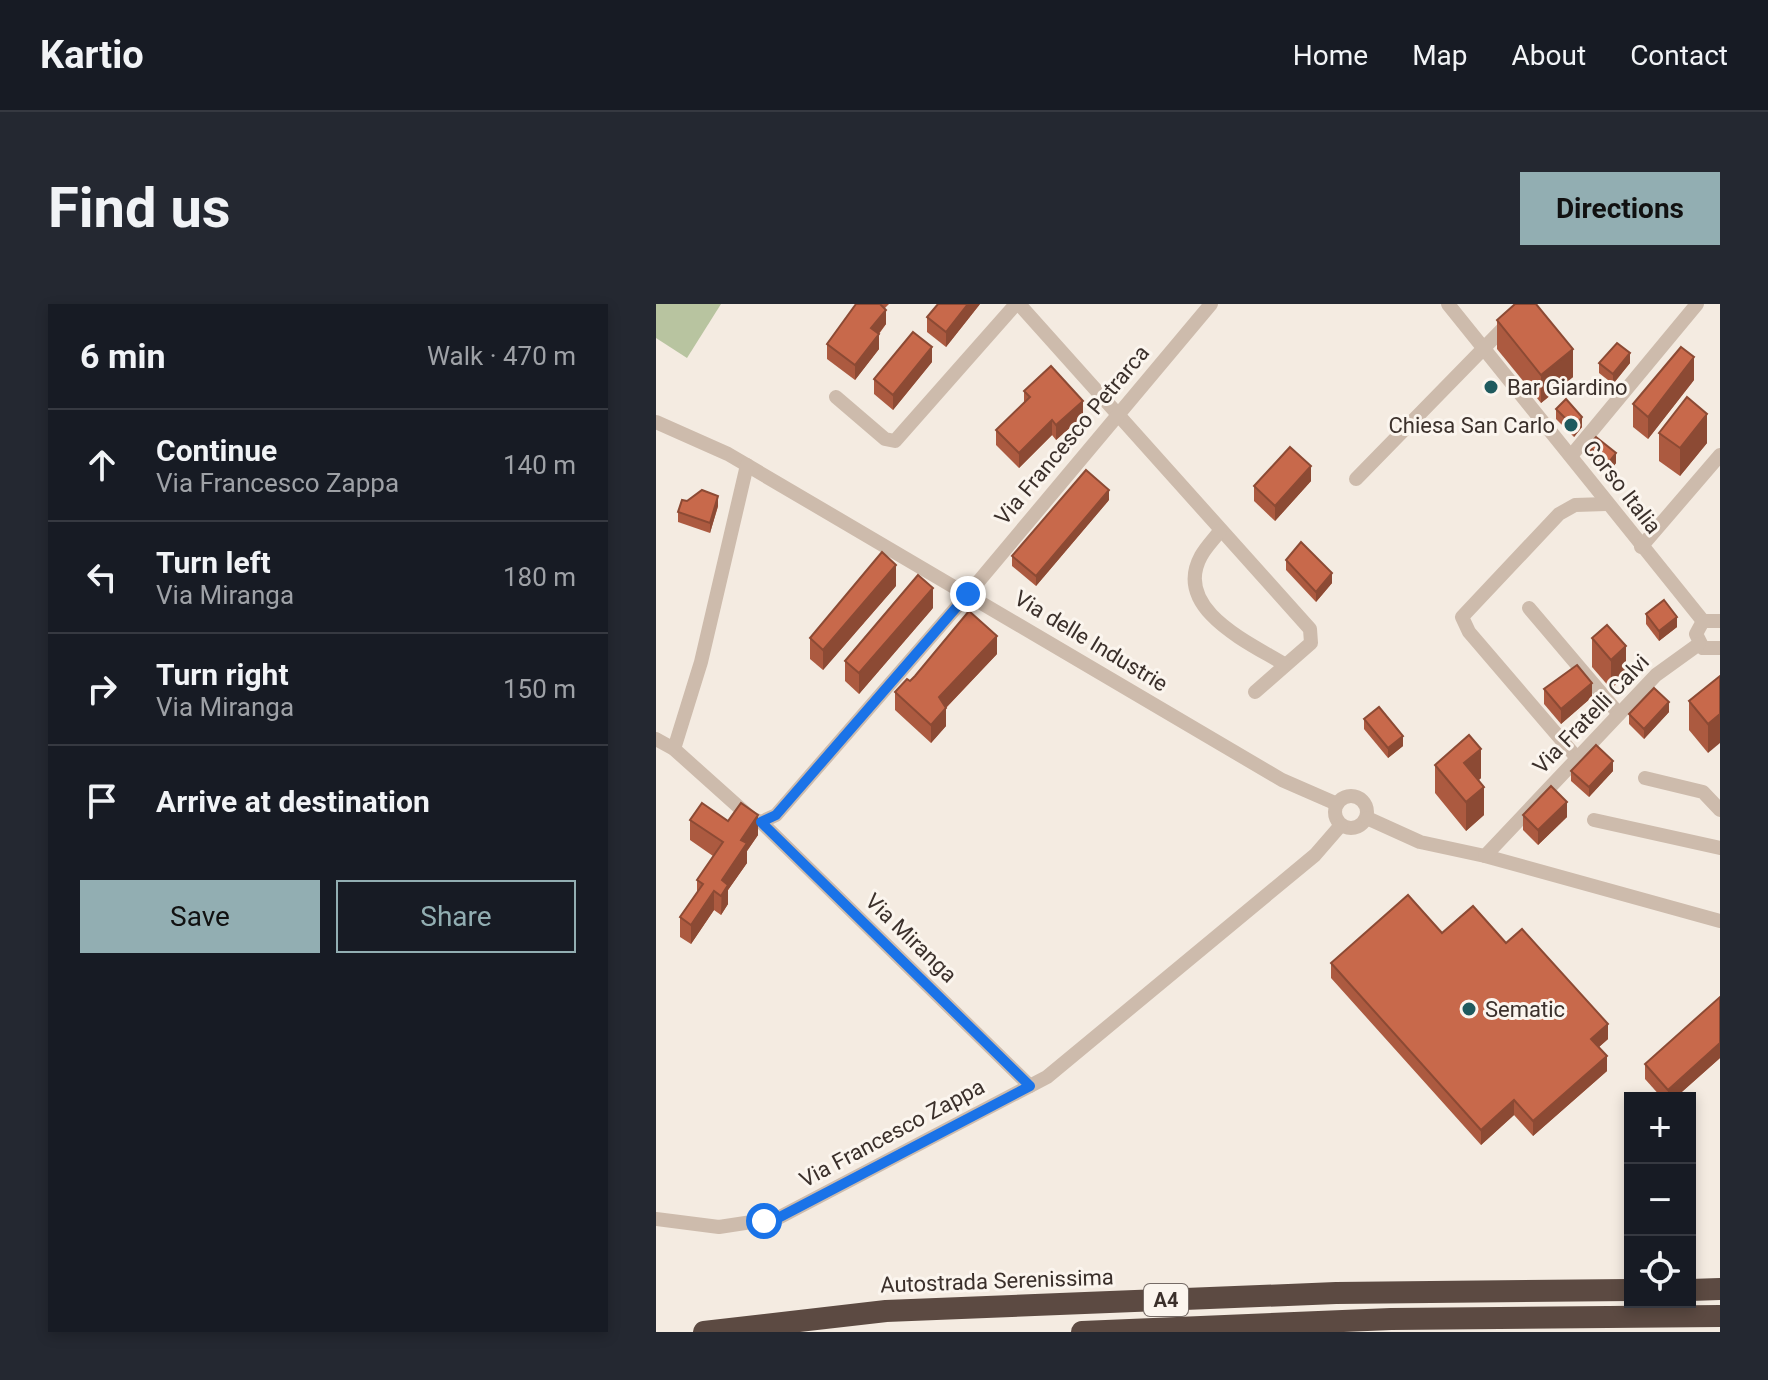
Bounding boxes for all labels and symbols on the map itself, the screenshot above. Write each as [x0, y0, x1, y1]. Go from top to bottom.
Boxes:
street label: Via Francesco Petrarca [990, 340, 1154, 530]
place label: Bar Giardino [1507, 375, 1628, 400]
marker: Bar Giardino [1482, 378, 1500, 396]
place label: Chiesa San Carlo [1388, 413, 1555, 438]
marker: Chiesa San Carlo [1562, 416, 1580, 434]
street label: Corso Italia [1578, 435, 1666, 539]
route end [950, 576, 986, 612]
street label: Via delle Industrie [1010, 585, 1172, 697]
street label: Via Fratelli Calvi [1528, 649, 1654, 779]
street label: Via Miranga [860, 888, 962, 988]
place label: Sematic [1485, 997, 1565, 1022]
marker: Sematic [1460, 1000, 1478, 1018]
street label: Via Francesco Zappa [795, 1074, 989, 1192]
route start [746, 1203, 782, 1239]
street label: Autostrada Serenissima [880, 1264, 1114, 1298]
road number: A4 [1144, 1284, 1188, 1316]

